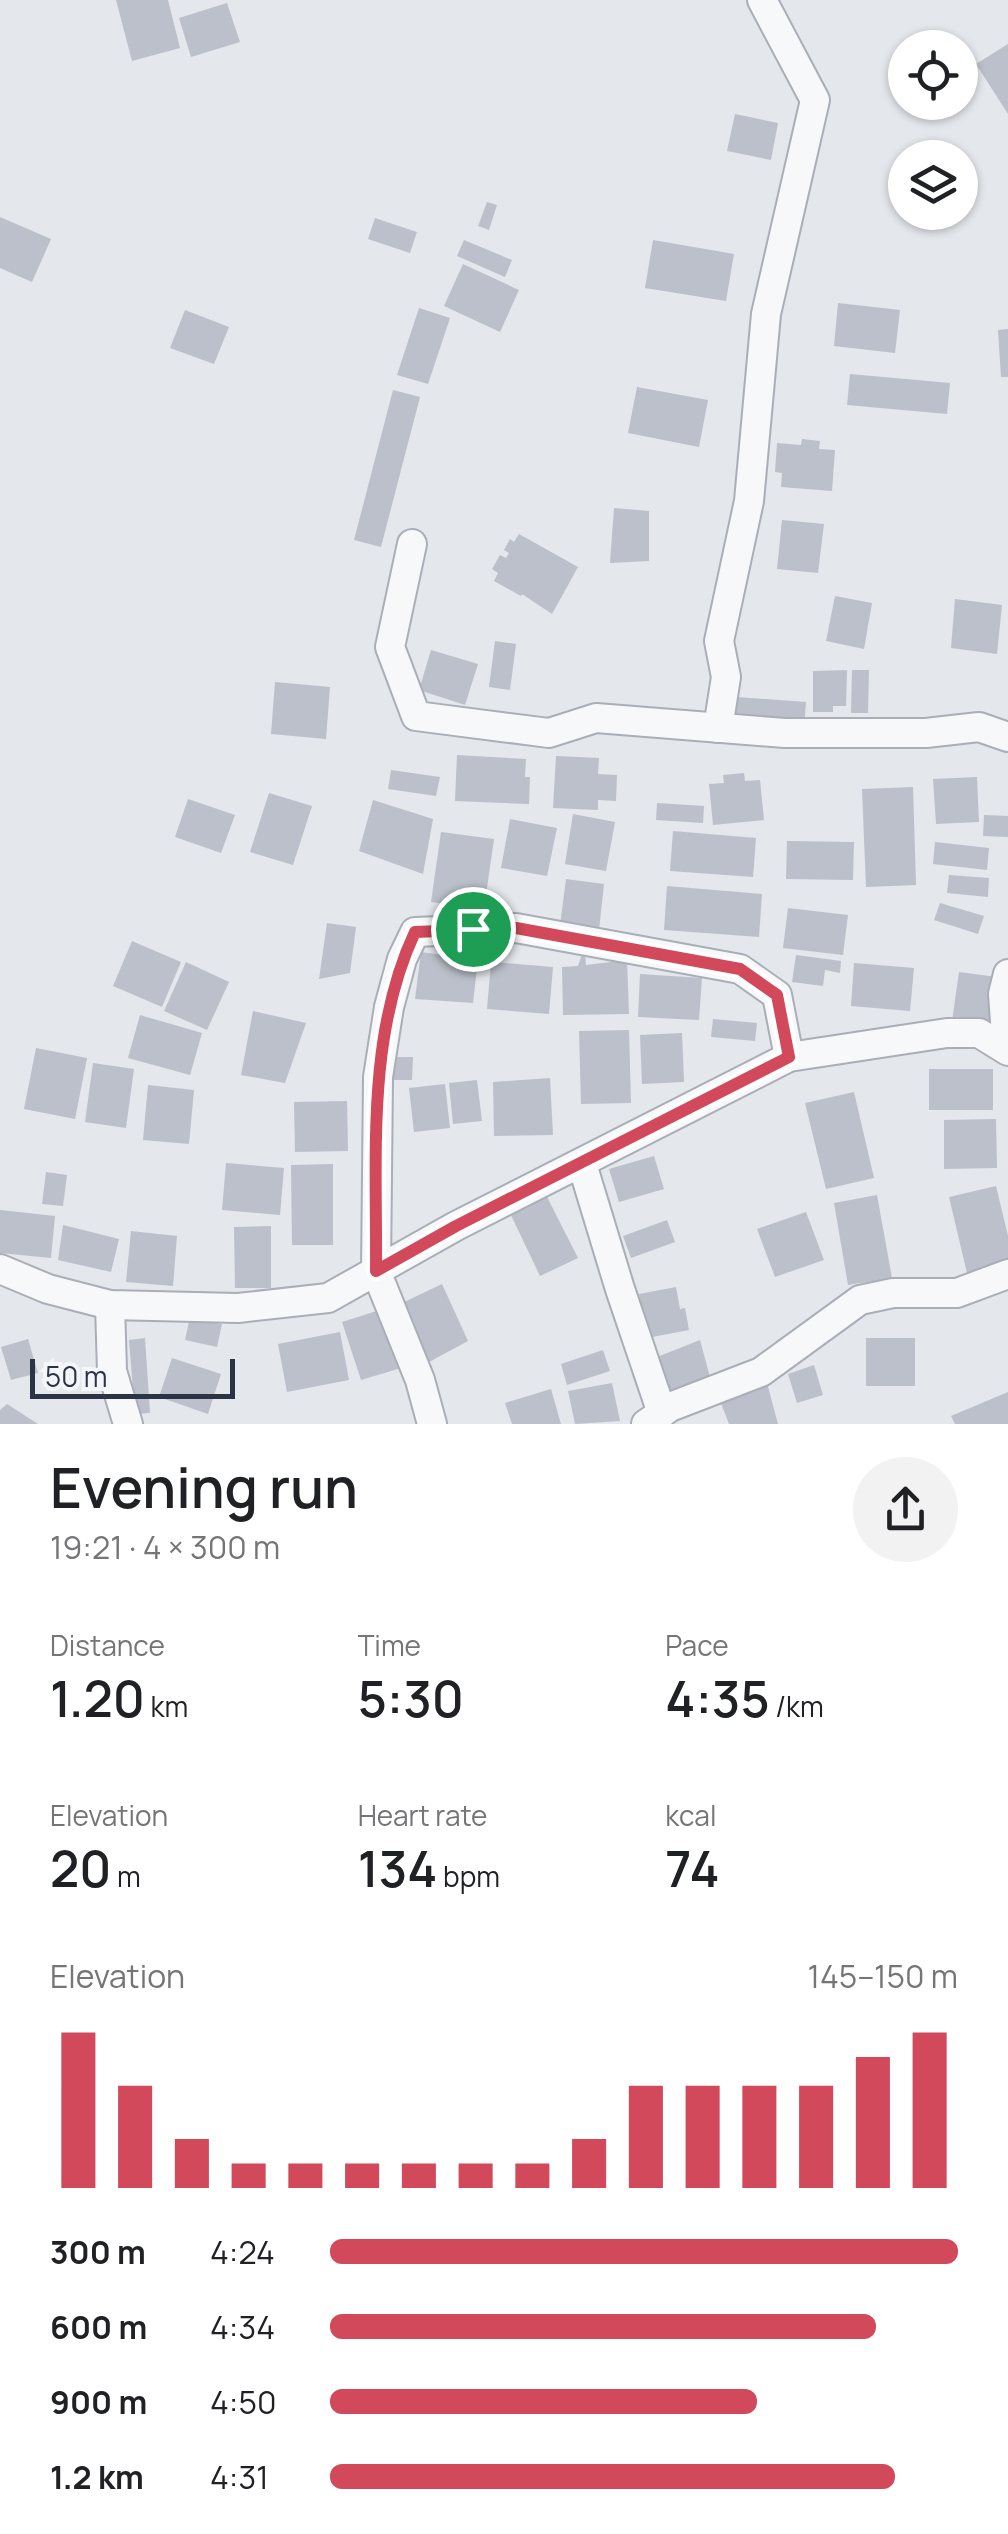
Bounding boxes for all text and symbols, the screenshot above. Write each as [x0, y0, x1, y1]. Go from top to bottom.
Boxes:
map controls [888, 30, 978, 230]
button: locate [888, 30, 978, 120]
button: layers [888, 140, 978, 230]
pin [431, 887, 516, 972]
icon: arrive [446, 902, 501, 957]
scale bar [30, 1354, 235, 1398]
text: 50 m [45, 1357, 108, 1395]
text: Evening run [50, 1449, 358, 1525]
button: share [853, 1457, 958, 1562]
text: 19:21 · 4 × 300 m [50, 1525, 280, 1569]
text: Distance [50, 1626, 165, 1664]
text: Time [358, 1626, 421, 1664]
text: Pace [665, 1626, 729, 1664]
text: 1.20 [50, 1664, 145, 1732]
text: 5:30 [358, 1664, 464, 1732]
text: 4:35 [665, 1664, 770, 1732]
text: km [145, 1687, 188, 1725]
text: /km [770, 1687, 824, 1725]
text: Elevation [50, 1796, 168, 1834]
text: Heart rate [358, 1796, 487, 1834]
text: kcal [665, 1796, 716, 1834]
text: 20 [50, 1834, 111, 1902]
text: 134 [358, 1834, 437, 1902]
text: 74 [665, 1834, 720, 1902]
text: m [111, 1857, 141, 1895]
text: bpm [437, 1857, 500, 1895]
text: Elevation [50, 1954, 185, 1998]
text: 145–150 m [808, 1954, 958, 1998]
text: 300 m [50, 2230, 146, 2274]
text: 4:24 [210, 2230, 275, 2274]
text: 600 m [50, 2305, 147, 2349]
text: 4:34 [210, 2305, 275, 2349]
text: 900 m [50, 2380, 147, 2424]
text: 4:50 [210, 2380, 276, 2424]
text: 1.2 km [50, 2455, 144, 2499]
text: 4:31 [210, 2455, 269, 2499]

